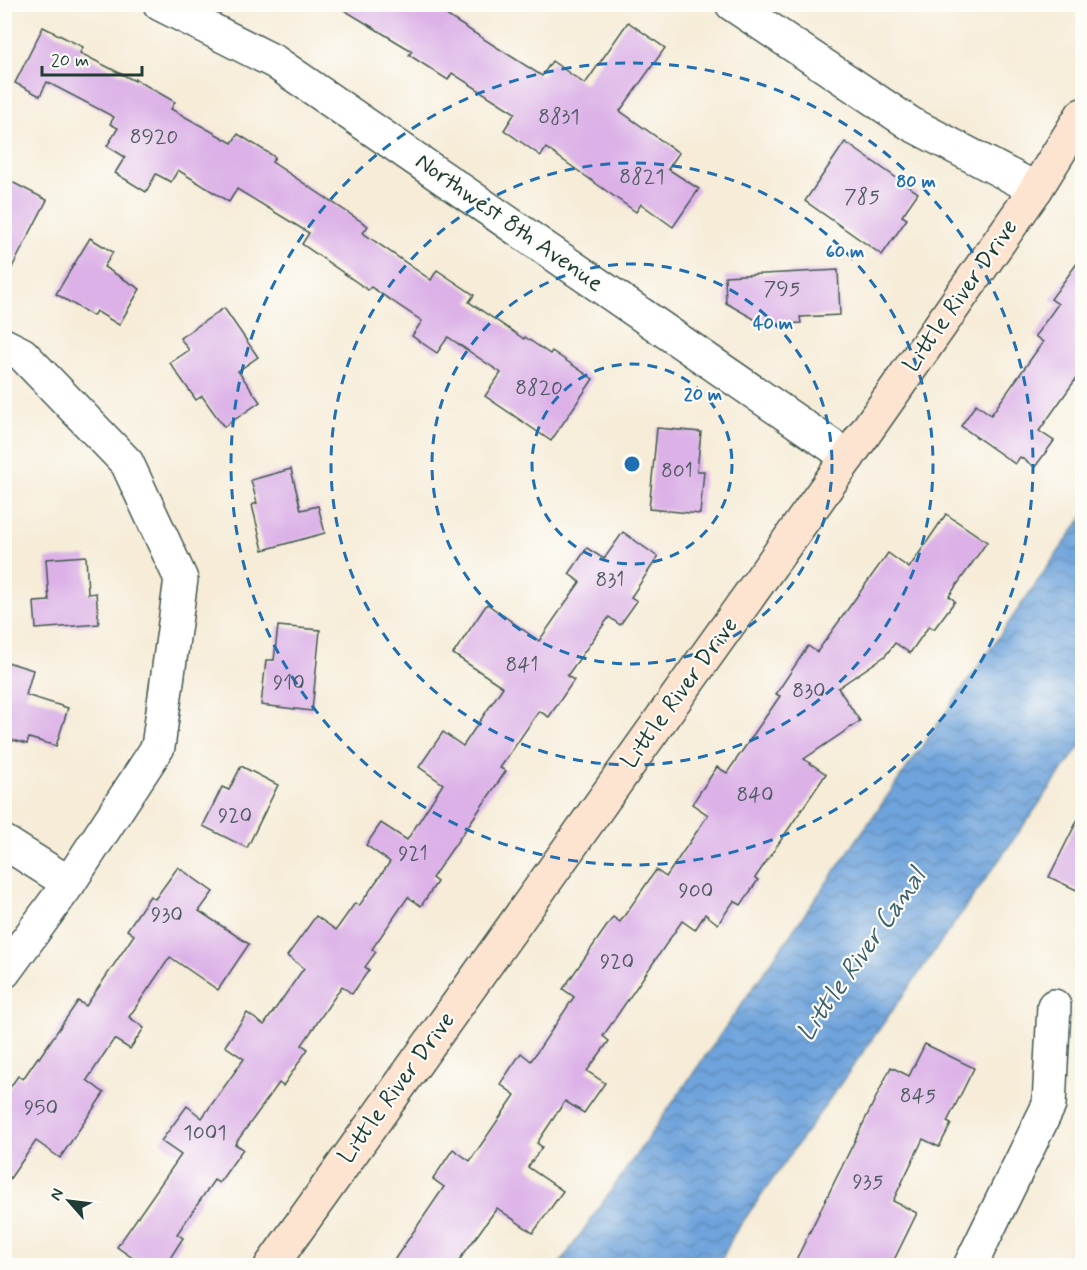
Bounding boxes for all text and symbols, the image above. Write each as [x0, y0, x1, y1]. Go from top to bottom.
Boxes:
scale bar [42, 39, 142, 77]
text: 20 m [51, 49, 89, 73]
house number: 8831 [538, 103, 580, 131]
house number: 8920 [130, 123, 178, 151]
street label: Northwest 8th Avenue [409, 146, 609, 300]
house number: 8821 [619, 163, 665, 191]
text: 80 m [896, 170, 936, 194]
house number: 785 [844, 183, 880, 211]
street label: Little River Drive [897, 213, 1025, 379]
text: 60 m [826, 240, 864, 264]
house number: 795 [764, 275, 800, 303]
text: 40 m [753, 312, 793, 336]
house number: 8820 [515, 374, 563, 402]
text: 20 m [684, 383, 722, 407]
centre of rings [622, 454, 642, 474]
house number: 801 [661, 457, 693, 485]
house number: 831 [596, 566, 624, 594]
street label: Little River Drive [614, 611, 746, 775]
house number: 841 [506, 651, 538, 679]
house number: 910 [273, 669, 305, 697]
house number: 830 [792, 677, 826, 705]
house number: 840 [736, 781, 774, 809]
house number: 920 [218, 802, 252, 830]
house number: 921 [398, 840, 428, 868]
water label: Little River Canal [790, 860, 935, 1048]
house number: 900 [679, 877, 713, 905]
house number: 930 [151, 901, 183, 929]
house number: 920 [600, 948, 634, 976]
street label: Little River Drive [331, 1006, 463, 1170]
house number: 845 [900, 1082, 936, 1110]
house number: 950 [24, 1094, 58, 1122]
house number: 1001 [183, 1119, 227, 1147]
house number: 935 [853, 1168, 883, 1196]
north arrow [39, 1171, 99, 1231]
text: N [45, 1185, 69, 1204]

